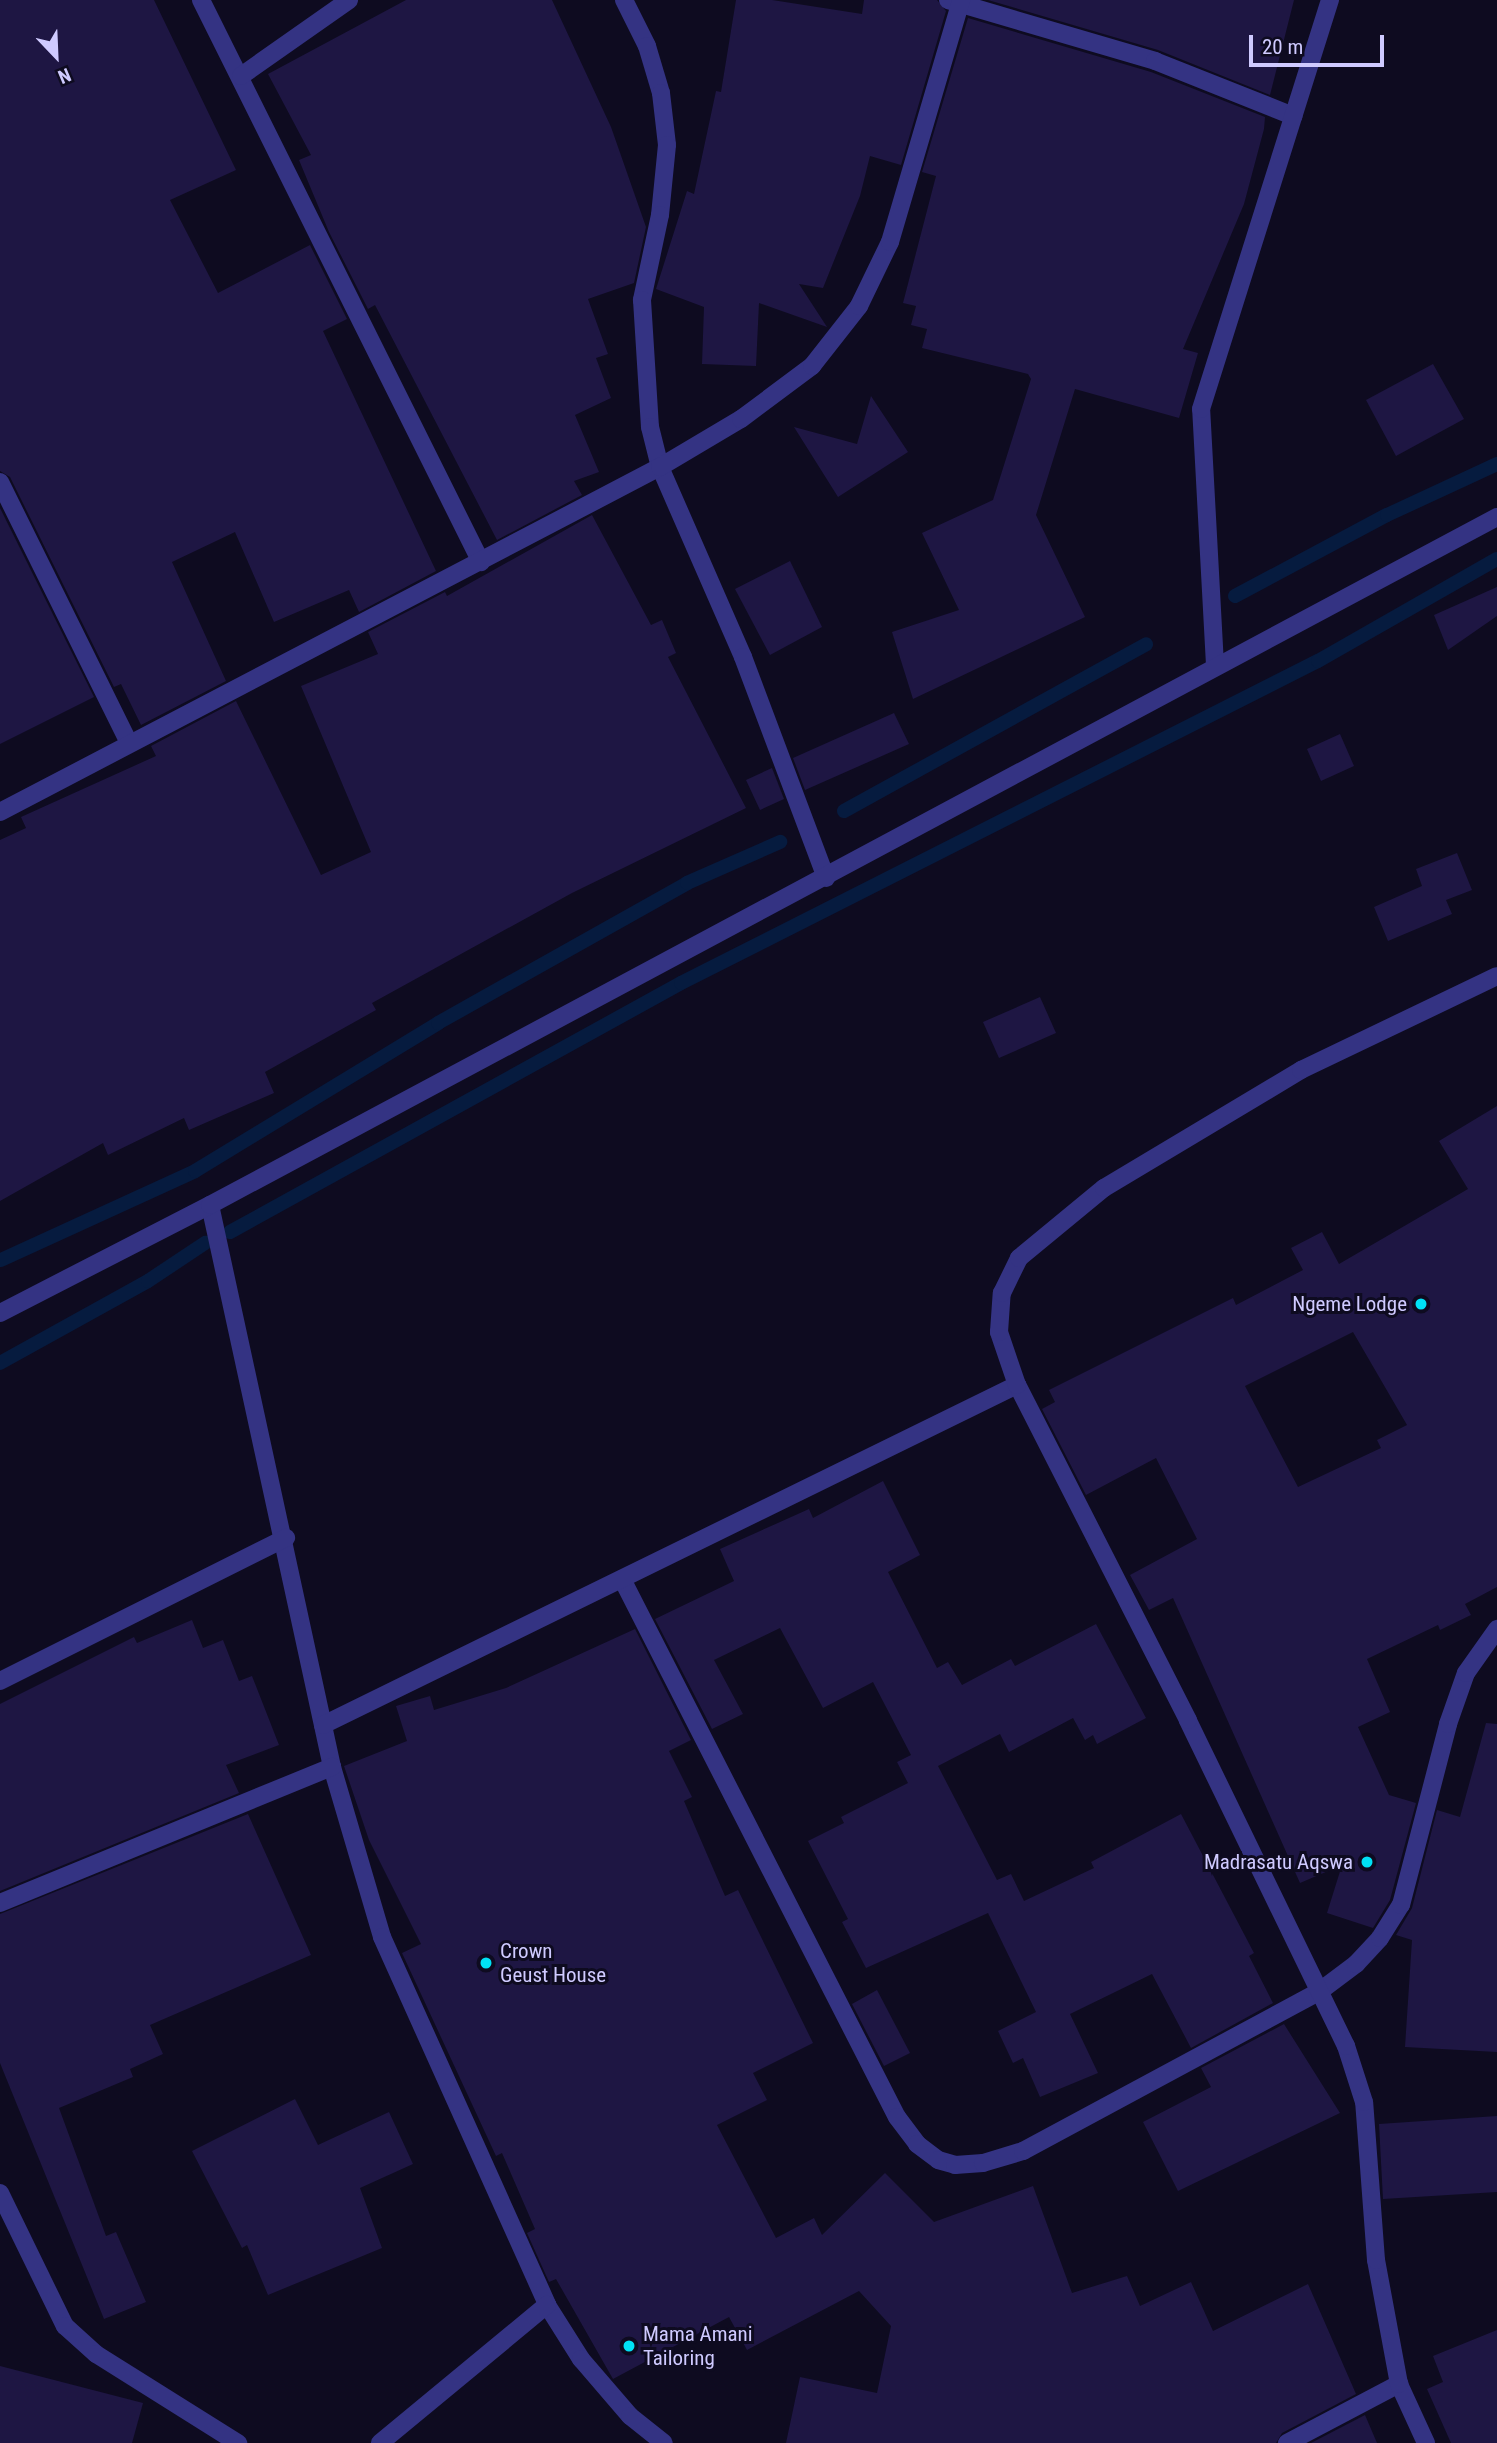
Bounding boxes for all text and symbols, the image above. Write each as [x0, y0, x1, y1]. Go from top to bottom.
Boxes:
north arrow [21, 21, 91, 91]
scale bar [1252, 21, 1387, 65]
text: 20 m [1262, 35, 1303, 59]
text: N [55, 63, 74, 89]
place label: Ngeme Lodge [1292, 1291, 1407, 1317]
marker: Ngeme Lodge [1413, 1296, 1429, 1312]
place label: Madrasatu Aqswa [1204, 1849, 1353, 1875]
marker: Madrasatu Aqswa [1359, 1854, 1375, 1870]
place label: Crown Geust House [500, 1938, 606, 1988]
marker: Crown Geust House [478, 1955, 494, 1971]
place label: Mama Amani Tailoring [643, 2321, 753, 2371]
marker: Mama Amani Tailoring [621, 2338, 637, 2354]

